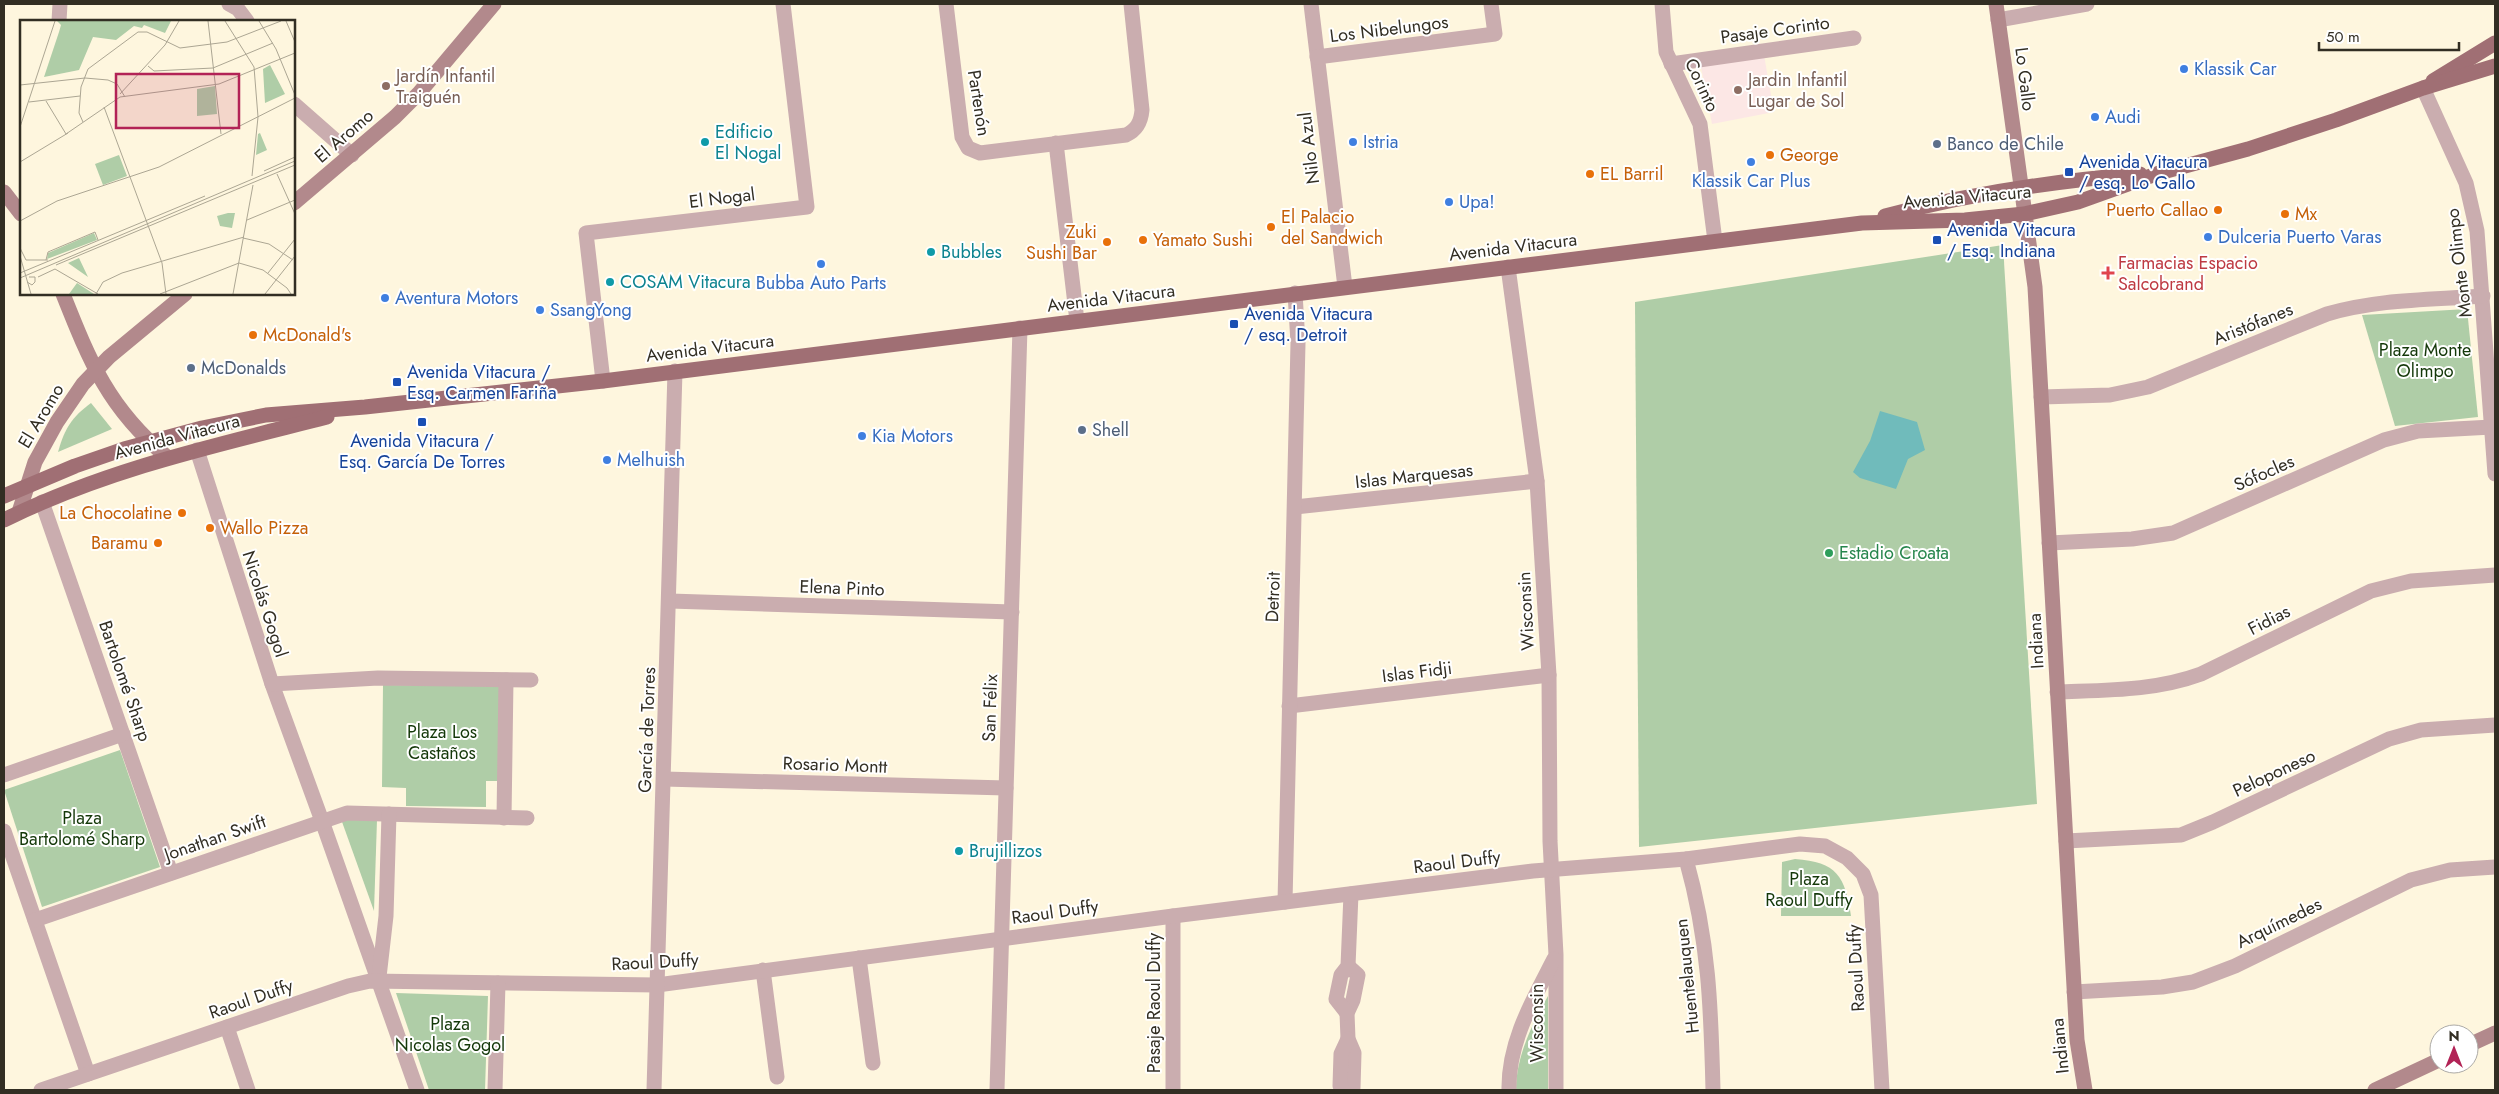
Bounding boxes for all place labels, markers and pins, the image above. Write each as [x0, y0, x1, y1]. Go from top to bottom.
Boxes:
place label: Klassik Car [2194, 56, 2277, 82]
place label: Jardín Infantil Traiguén [394, 63, 495, 110]
marker: Klassik Car [2178, 63, 2190, 75]
place label: Jardin Infantil Lugar de Sol [1746, 67, 1847, 114]
marker: Jardín Infantil Traiguén [380, 80, 392, 92]
marker: Jardin Infantil Lugar de Sol [1732, 84, 1744, 96]
place label: Audi [2105, 104, 2141, 130]
marker: Audi [2089, 111, 2101, 123]
place label: Edificio El Nogal [715, 119, 781, 166]
place label: Istria [1363, 129, 1399, 155]
place label: Banco de Chile [1947, 131, 2064, 157]
marker: Edificio El Nogal [699, 136, 711, 148]
marker: Istria [1347, 136, 1359, 148]
marker: Banco de Chile [1931, 138, 1943, 150]
place label: George [1780, 142, 1838, 168]
marker: George [1764, 149, 1776, 161]
place label: Avenida Vitacura / esq. Lo Gallo [2079, 149, 2208, 196]
marker: Klassik Car Plus [1745, 156, 1757, 168]
place label: EL Barril [1600, 161, 1663, 187]
marker: Avenida Vitacura / esq. Lo Gallo [2063, 166, 2075, 178]
marker: EL Barril [1584, 168, 1596, 180]
place label: Klassik Car Plus [1692, 168, 1810, 194]
place label: Upa! [1459, 189, 1495, 215]
marker: Upa! [1443, 196, 1455, 208]
place label: Puerto Callao [2106, 197, 2208, 223]
place label: Mx [2295, 201, 2318, 227]
place label: El Palacio del Sandwich [1281, 204, 1383, 251]
marker: Puerto Callao [2212, 204, 2224, 216]
marker: Mx [2279, 208, 2291, 220]
place label: Avenida Vitacura / Esq. Indiana [1947, 217, 2076, 264]
place label: Zuki Sushi Bar [1026, 219, 1098, 266]
marker: El Palacio del Sandwich [1265, 221, 1277, 233]
place label: Dulceria Puerto Varas [2218, 224, 2381, 250]
place label: Yamato Sushi [1153, 227, 1253, 253]
marker: Dulceria Puerto Varas [2202, 231, 2214, 243]
marker: Yamato Sushi [1137, 234, 1149, 246]
marker: Avenida Vitacura / Esq. Indiana [1931, 234, 1943, 246]
marker: Zuki Sushi Bar [1101, 236, 1113, 248]
place label: Bubbles [941, 239, 1002, 265]
marker: Bubbles [925, 246, 937, 258]
place label: Farmacias Espacio Salcobrand [2118, 250, 2258, 297]
marker: Bubba Auto Parts [815, 258, 827, 270]
marker: Farmacias Espacio Salcobrand [2102, 267, 2114, 279]
place label: COSAM Vitacura [620, 269, 751, 295]
place label: Bubba Auto Parts [756, 270, 886, 296]
marker: COSAM Vitacura [604, 276, 616, 288]
place label: Aventura Motors [395, 285, 518, 311]
marker: Aventura Motors [379, 292, 391, 304]
place label: SsangYong [550, 297, 632, 323]
place label: Avenida Vitacura / esq. Detroit [1244, 301, 1373, 348]
marker: SsangYong [534, 304, 546, 316]
marker: Avenida Vitacura / esq. Detroit [1228, 318, 1240, 330]
place label: McDonald's [263, 322, 351, 348]
marker: McDonald's [247, 329, 259, 341]
place label: McDonalds [201, 355, 286, 381]
place label: Avenida Vitacura / Esq. Carmen Fariña [407, 359, 557, 406]
marker: McDonalds [185, 362, 197, 374]
marker: Avenida Vitacura / Esq. Carmen Fariña [391, 376, 403, 388]
marker: Avenida Vitacura / Esq. García De Torres [416, 416, 428, 428]
place label: Shell [1092, 417, 1129, 443]
place label: Kia Motors [872, 423, 953, 449]
marker: Shell [1076, 424, 1088, 436]
place label: Avenida Vitacura / Esq. García De Torres [339, 428, 505, 475]
marker: Kia Motors [856, 430, 868, 442]
place label: Melhuish [617, 447, 685, 473]
marker: Melhuish [601, 454, 613, 466]
place label: La Chocolatine [59, 500, 172, 526]
marker: La Chocolatine [176, 507, 188, 519]
place label: Wallo Pizza [220, 515, 309, 541]
marker: Wallo Pizza [204, 522, 216, 534]
place label: Baramu [91, 530, 148, 556]
marker: Baramu [152, 537, 164, 549]
place label: Estadio Croata [1839, 540, 1949, 566]
marker: Estadio Croata [1823, 547, 1835, 559]
place label: Brujillizos [969, 838, 1042, 864]
marker: Brujillizos [953, 845, 965, 857]

